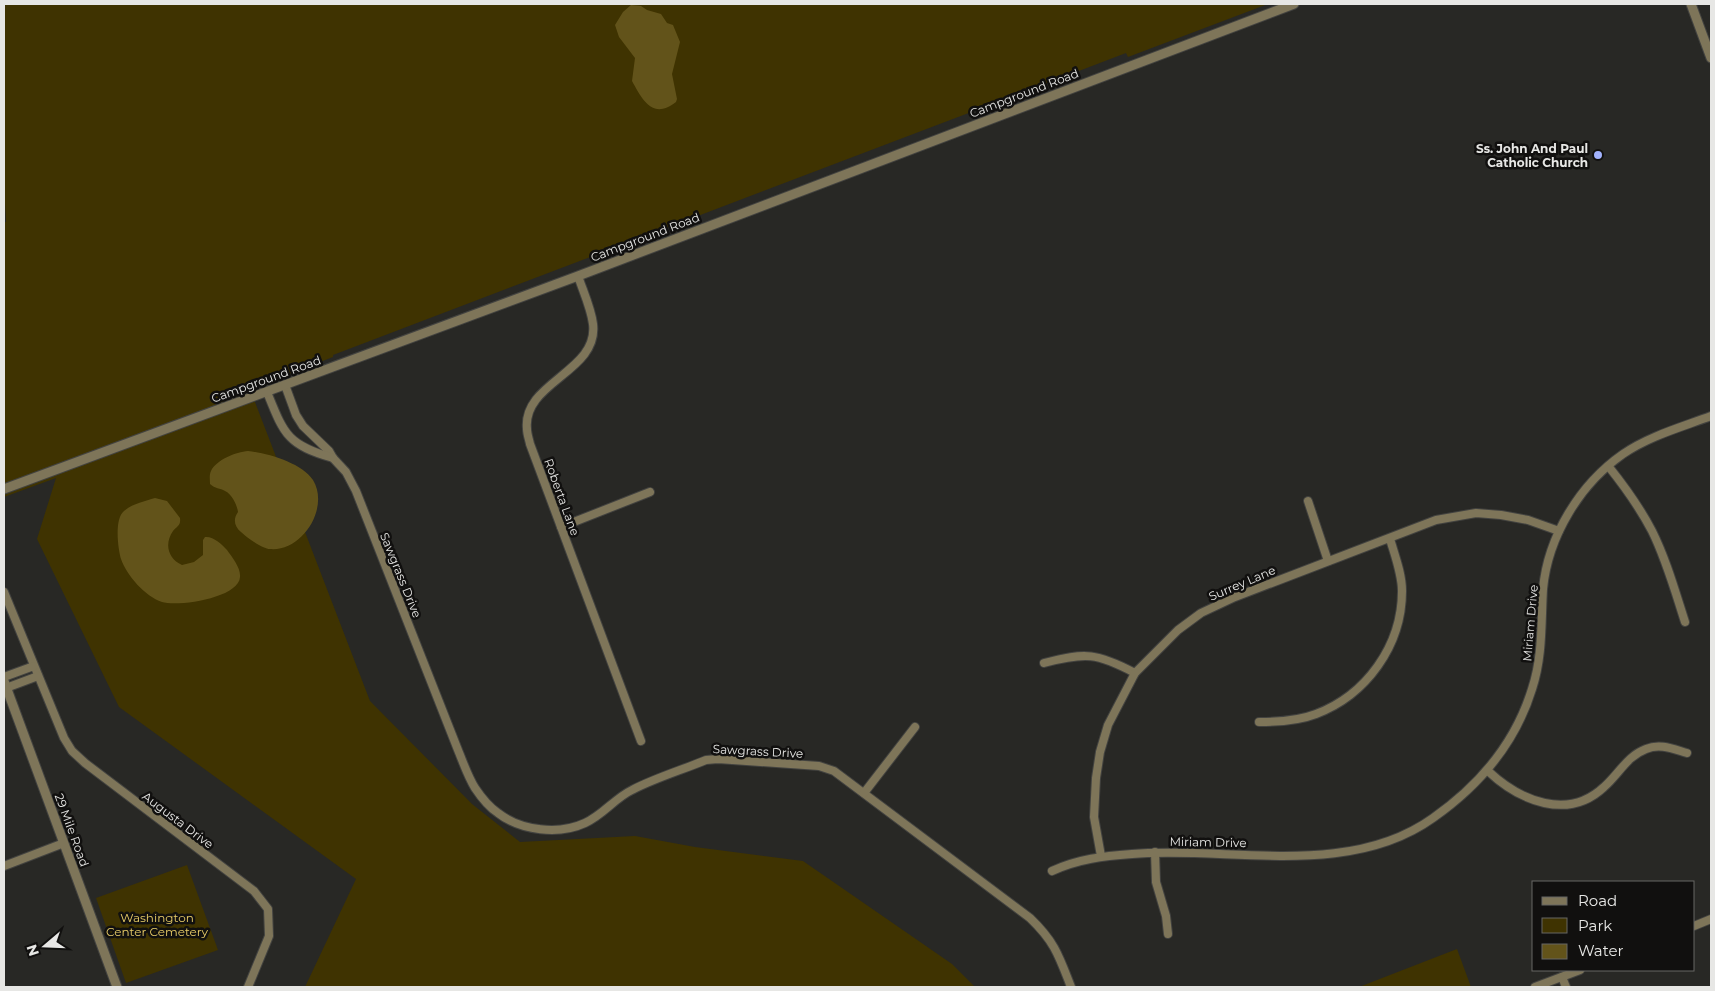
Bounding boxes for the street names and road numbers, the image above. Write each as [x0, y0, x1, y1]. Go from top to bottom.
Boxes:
street label: Campground Road [967, 65, 1081, 121]
street label: Campground Road [588, 209, 702, 265]
street label: Campground Road [209, 352, 323, 406]
street label: Roberta Lane [541, 456, 583, 538]
street label: Sawgrass Drive [377, 530, 425, 620]
street label: Surrey Lane [1206, 562, 1278, 604]
street label: Miriam Drive [1519, 584, 1541, 662]
street label: Sawgrass Drive [712, 741, 804, 761]
street label: Augusta Drive [140, 788, 216, 852]
street label: 29 Mile Road [52, 791, 92, 869]
street label: Miriam Drive [1169, 834, 1247, 850]

